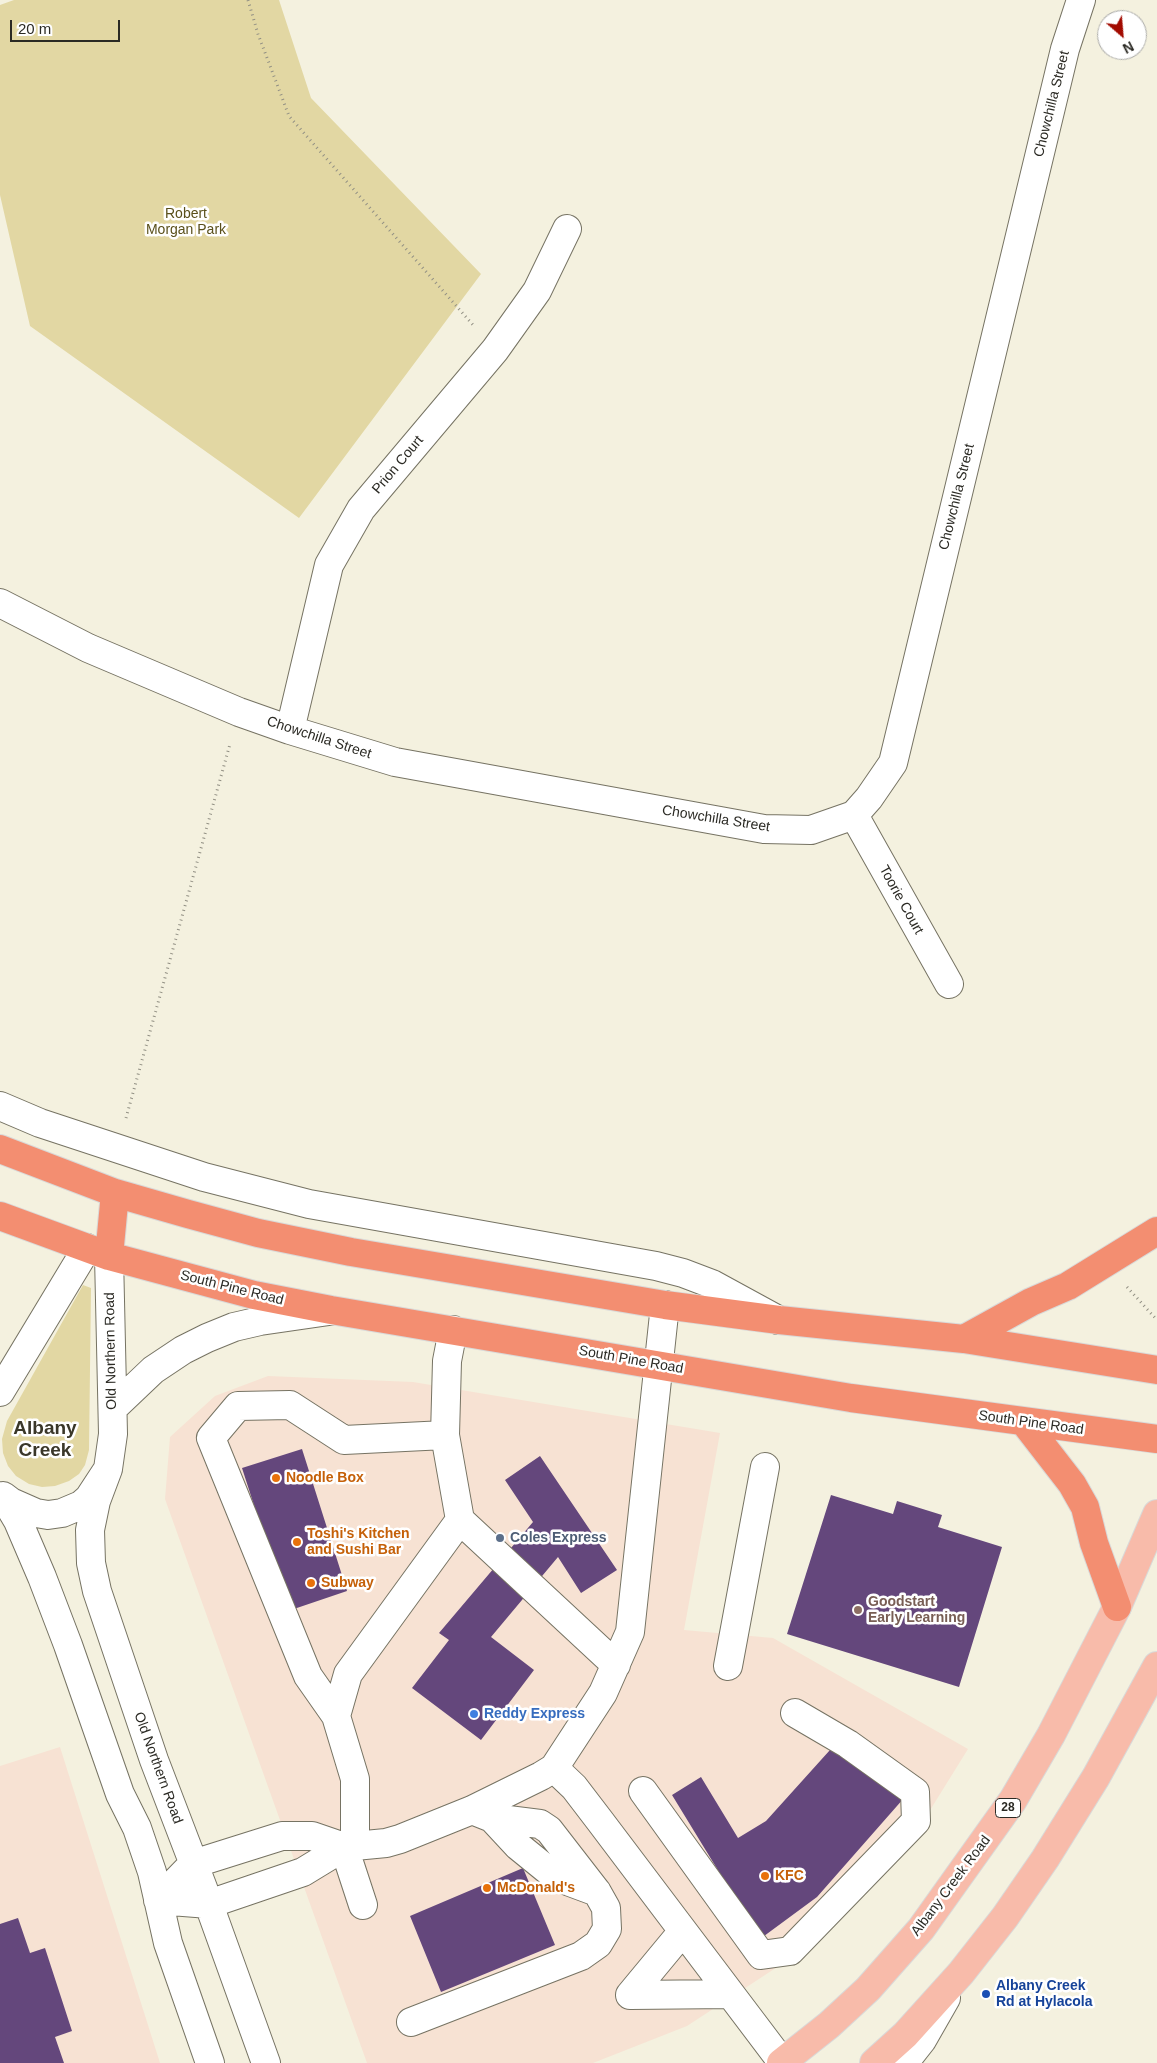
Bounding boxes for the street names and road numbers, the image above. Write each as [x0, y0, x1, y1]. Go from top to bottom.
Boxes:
street label: Chowchilla Street [1031, 49, 1073, 159]
street label: Prion Court [369, 432, 427, 498]
street label: Chowchilla Street [936, 442, 978, 552]
street label: Chowchilla Street [265, 713, 373, 763]
street label: Chowchilla Street [661, 802, 771, 836]
street label: Toorie Court [875, 863, 927, 937]
street label: South Pine Road [179, 1267, 285, 1309]
street label: Old Northern Road [102, 1292, 120, 1410]
street label: South Pine Road [577, 1343, 685, 1377]
street label: South Pine Road [977, 1407, 1085, 1439]
street label: Old Northern Road [130, 1710, 186, 1826]
road number: 28 [996, 1799, 1020, 1818]
street label: Albany Creek Road [908, 1832, 994, 1940]

